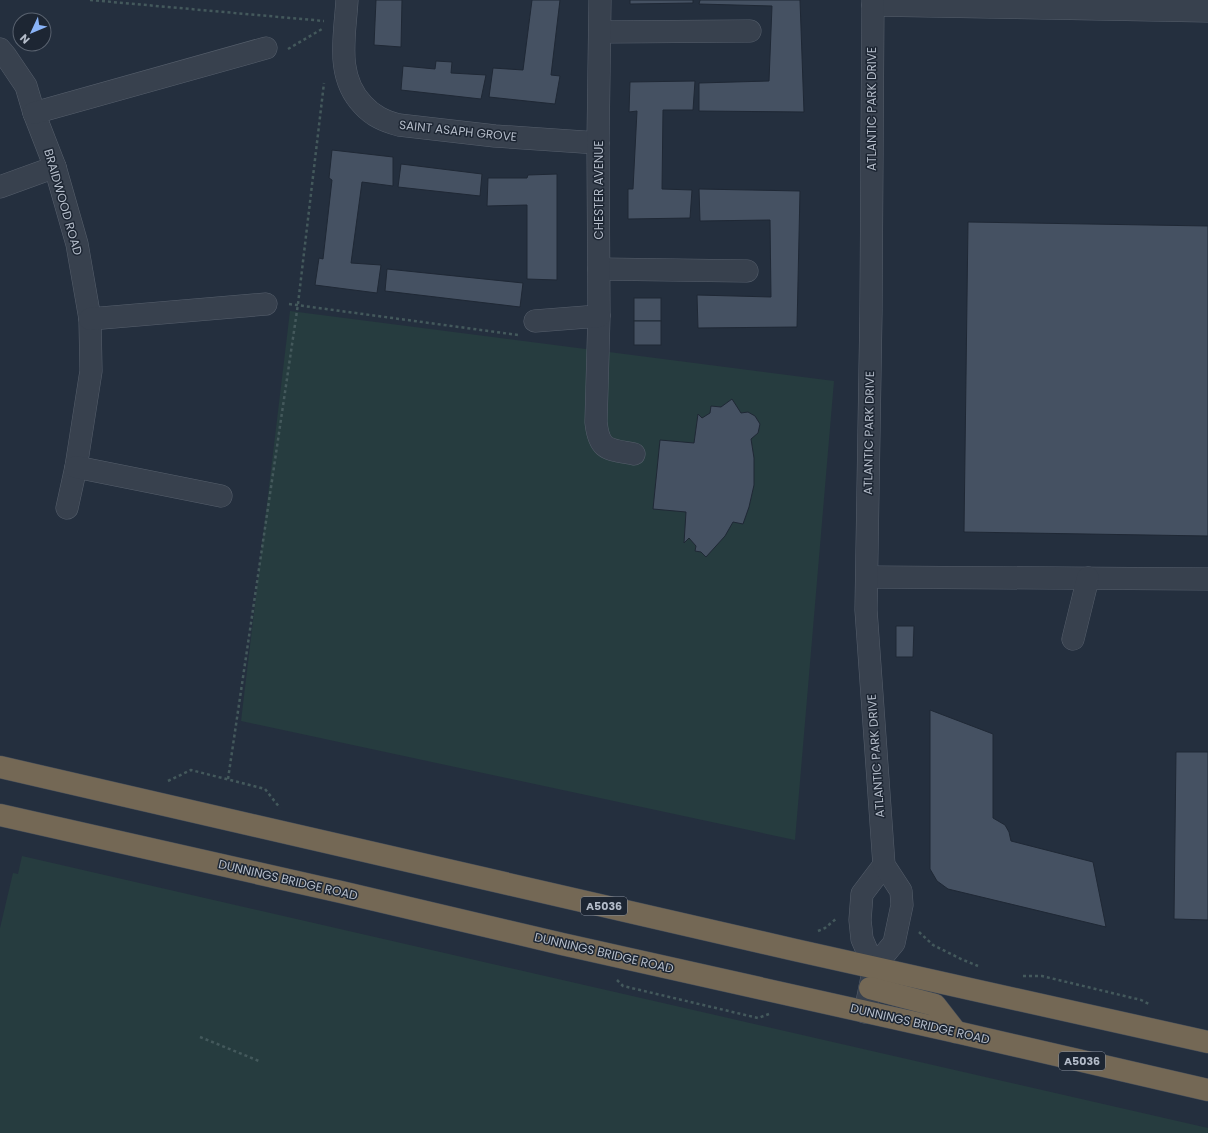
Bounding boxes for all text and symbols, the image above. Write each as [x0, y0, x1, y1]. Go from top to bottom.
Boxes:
north arrow [12, 12, 52, 52]
text: N [16, 30, 33, 47]
street label: ATLANTIC PARK DRIVE [863, 47, 880, 171]
street label: SAINT ASAPH GROVE [398, 116, 518, 145]
street label: CHESTER AVENUE [590, 141, 607, 239]
street label: BRAIDWOOD ROAD [40, 147, 87, 257]
street label: ATLANTIC PARK DRIVE [859, 371, 878, 495]
street label: ATLANTIC PARK DRIVE [863, 694, 888, 818]
street label: DUNNINGS BRIDGE ROAD [217, 855, 359, 904]
road number: A5036 [581, 897, 627, 915]
street label: DUNNINGS BRIDGE ROAD [533, 928, 675, 977]
street label: DUNNINGS BRIDGE ROAD [849, 999, 991, 1048]
road number: A5036 [1059, 1052, 1105, 1070]

